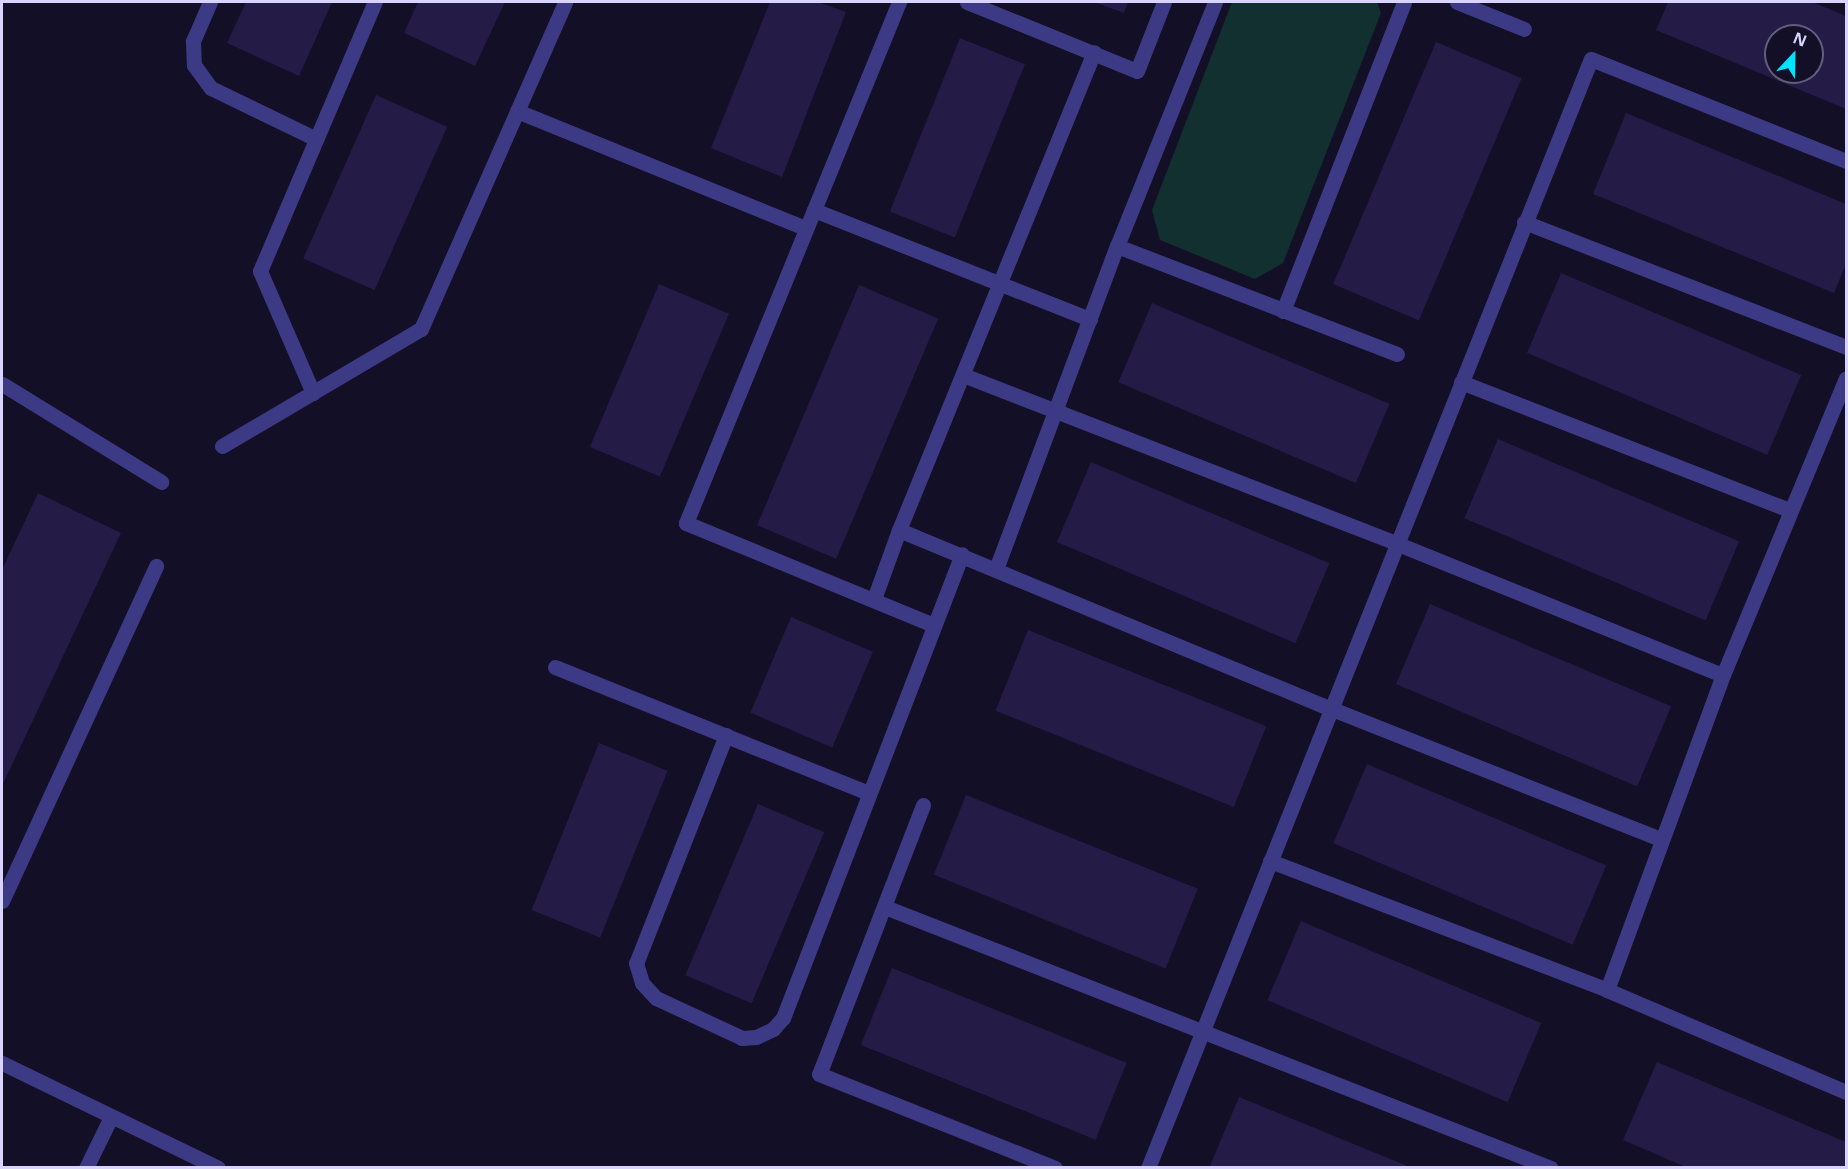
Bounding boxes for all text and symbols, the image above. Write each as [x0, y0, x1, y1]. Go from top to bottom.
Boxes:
north arrow [1764, 24, 1824, 84]
text: N [1790, 27, 1810, 52]

